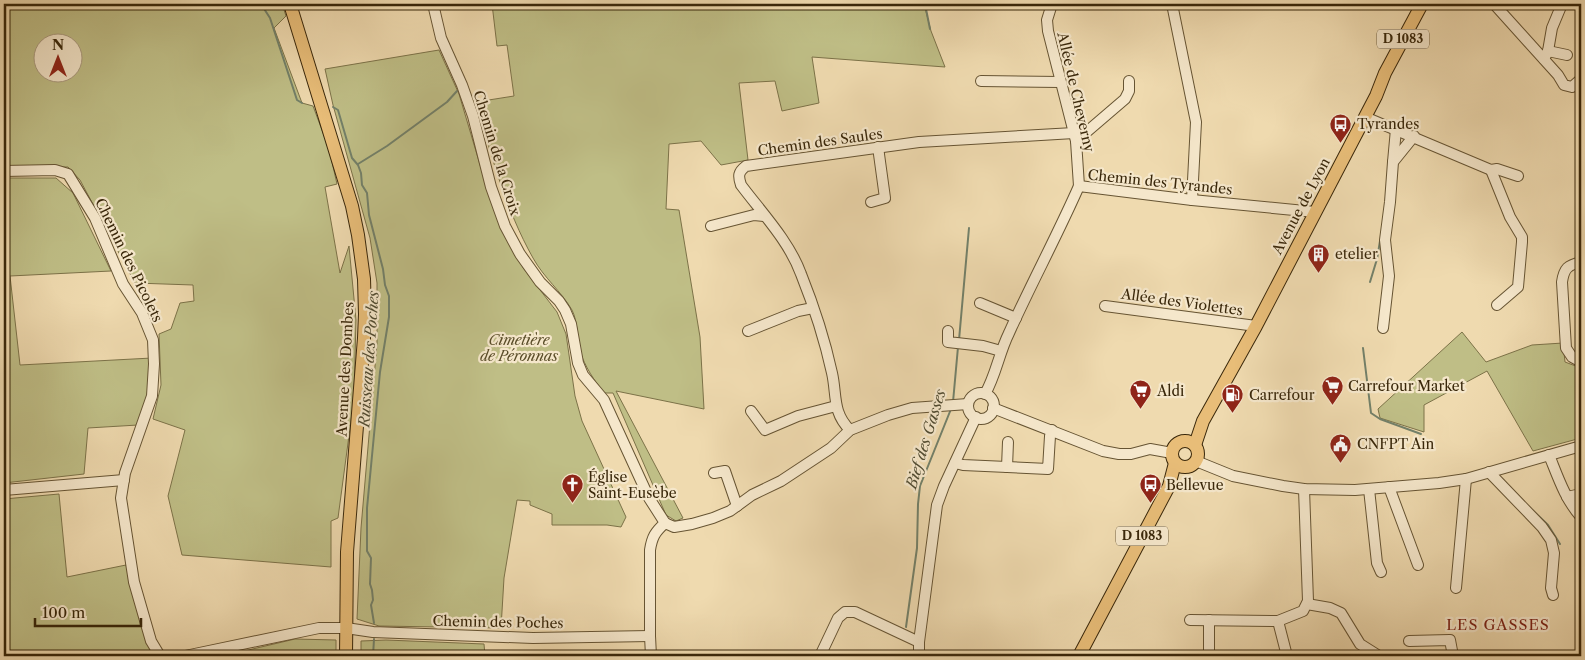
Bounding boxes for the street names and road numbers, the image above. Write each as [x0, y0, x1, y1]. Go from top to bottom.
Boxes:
street label: Allée de Cheverny [1053, 29, 1099, 154]
road number: D 1083 [1377, 30, 1429, 48]
street label: Chemin de la Croix [469, 88, 525, 219]
street label: Chemin des Saules [756, 124, 884, 160]
street label: Avenue de Lyon [1268, 154, 1334, 258]
street label: Chemin des Tyrandes [1087, 165, 1233, 199]
street label: Chemin des Picolets [91, 195, 167, 325]
street label: Allée des Violettes [1119, 284, 1244, 319]
street label: Avenue des Dombes [332, 301, 358, 438]
road number: D 1083 [1116, 526, 1168, 546]
street label: Chemin des Poches [432, 612, 564, 632]

